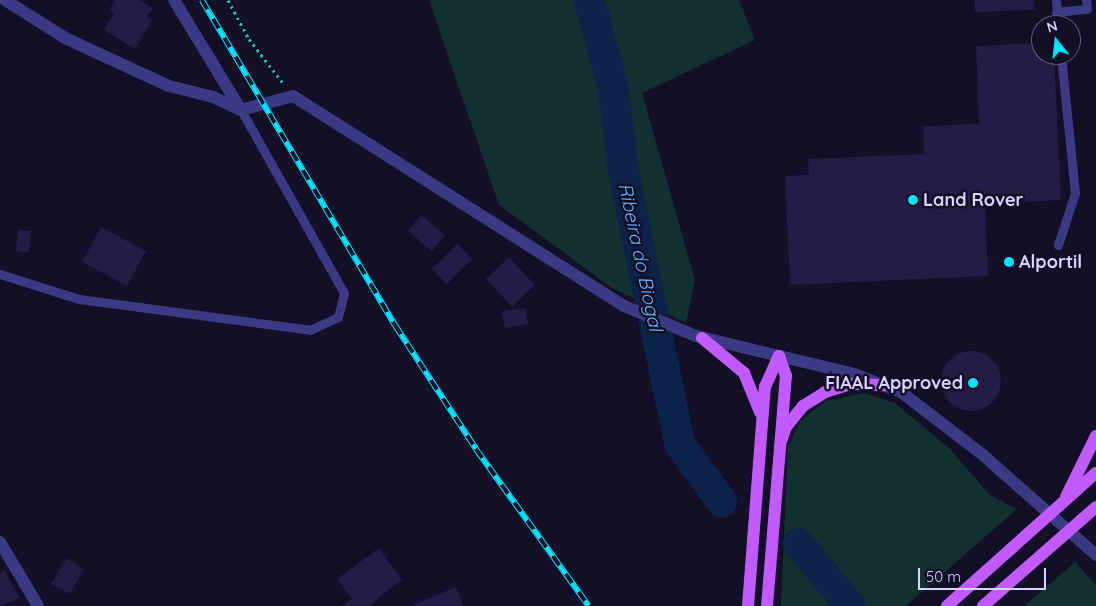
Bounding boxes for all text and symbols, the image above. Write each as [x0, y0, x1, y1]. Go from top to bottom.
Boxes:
north arrow [1031, 15, 1081, 65]
text: N [1045, 16, 1060, 37]
water label: Ribeira do Biogal [613, 181, 667, 333]
place label: Land Rover [923, 189, 1023, 211]
marker: Land Rover [907, 194, 919, 206]
place label: Alportil [1019, 251, 1082, 273]
marker: Alportil [1003, 256, 1015, 268]
place label: FIAAL Approved [825, 372, 963, 394]
marker: FIAAL Approved [967, 377, 979, 389]
scale bar [921, 558, 1048, 590]
text: 50 m [926, 567, 961, 586]

